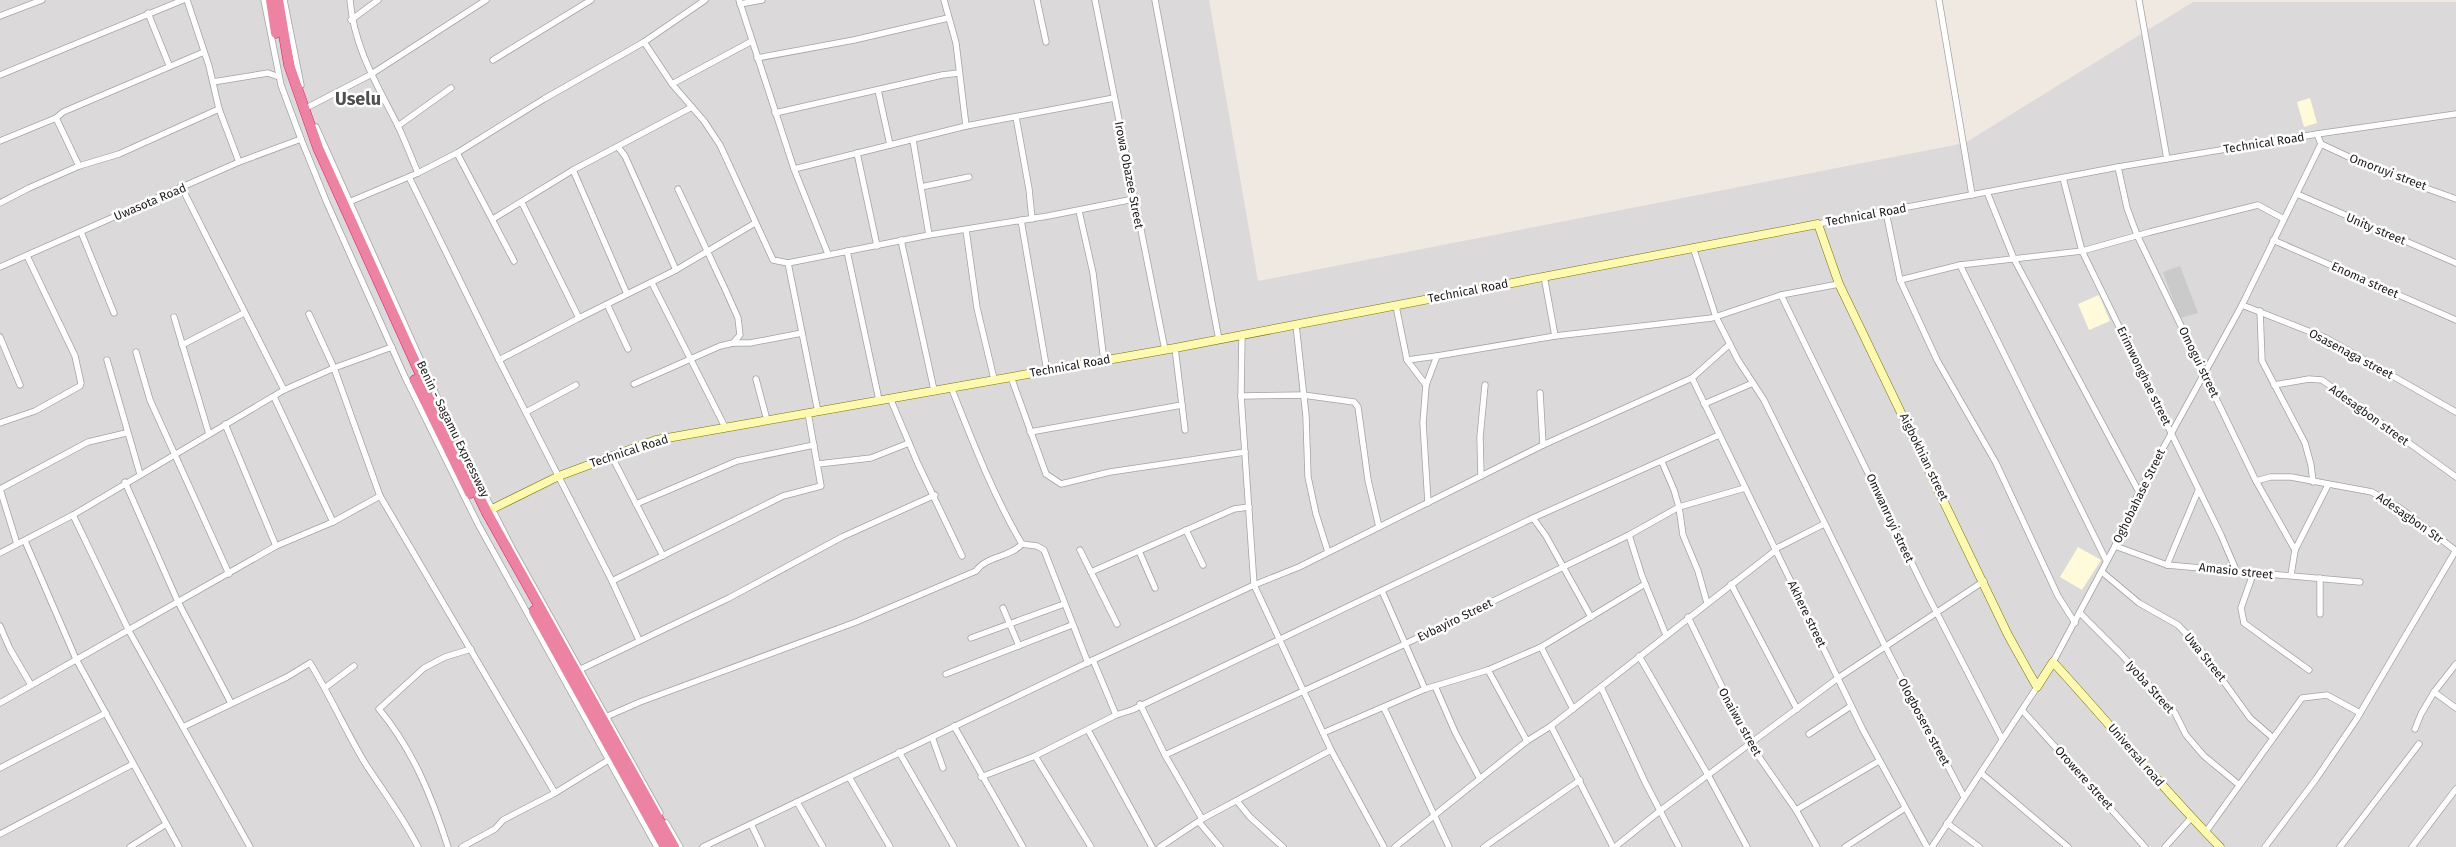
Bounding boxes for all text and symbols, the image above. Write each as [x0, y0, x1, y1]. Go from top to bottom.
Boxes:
district label: Uselu [335, 88, 381, 110]
street label: Irowa Obazee Street [1112, 120, 1146, 230]
street label: Technical Road [2223, 130, 2305, 156]
street label: Omoruyi street [2348, 151, 2429, 193]
street label: Uwasota Road [112, 181, 188, 223]
street label: Technical Road [1825, 201, 1907, 229]
street label: Unity street [2344, 210, 2408, 248]
street label: Enoma street [2329, 259, 2401, 301]
street label: Technical Road [1427, 276, 1509, 306]
street label: Erimwonghae street [2114, 324, 2174, 428]
street label: Omogui street [2176, 324, 2222, 400]
street label: Osasenaga street [2307, 326, 2396, 382]
street label: Technical Road [1029, 352, 1111, 380]
street label: Benin - Sagamu Expressway [414, 358, 492, 500]
street label: Adesagbon street [2327, 382, 2412, 449]
street label: Aigbokhian street [1897, 411, 1952, 504]
street label: Technical Road [588, 432, 670, 470]
street label: Oghobahase Street [2110, 446, 2168, 546]
street label: Omwanruyi street [1863, 471, 1917, 565]
street label: Adesagbon Str [2374, 490, 2446, 546]
street label: Amasio street [2198, 560, 2274, 582]
street label: Akhere street [1785, 578, 1829, 650]
street label: Evbayiro Street [1415, 595, 1495, 644]
street label: Uwa Street [2181, 630, 2229, 685]
street label: Iyoba Street [2123, 658, 2178, 717]
street label: Ologbosere street [1895, 676, 1953, 769]
street label: Onaiwu street [1716, 686, 1765, 759]
street label: Universal road [2105, 721, 2167, 789]
street label: Orowere street [2052, 743, 2117, 813]

